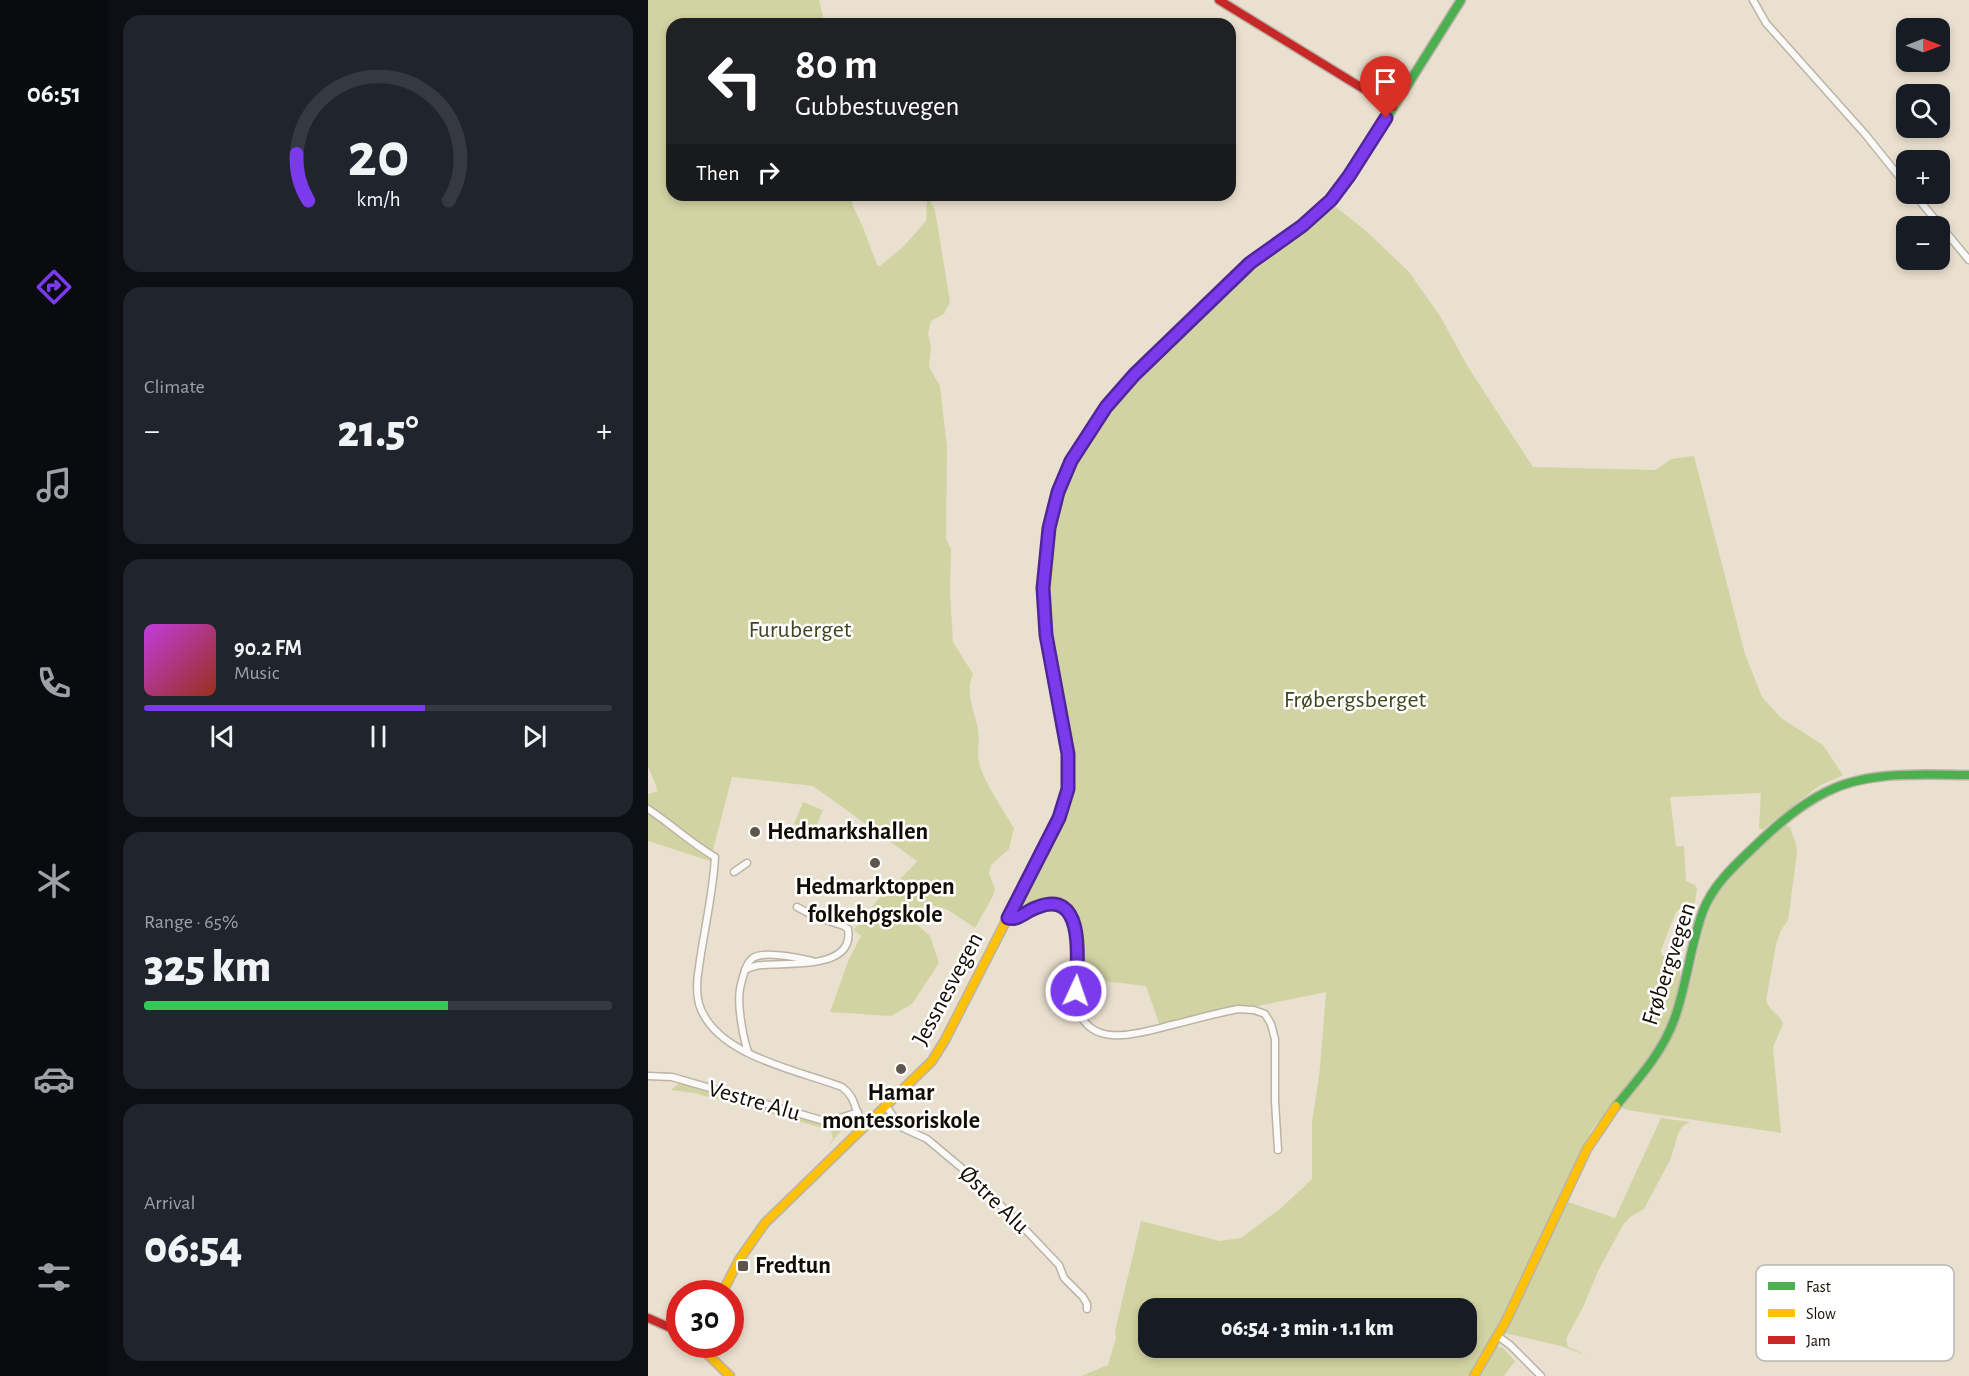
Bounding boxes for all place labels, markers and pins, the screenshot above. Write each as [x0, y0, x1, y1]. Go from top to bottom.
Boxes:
pin [1360, 56, 1411, 118]
place label: Hedmarkshallen [767, 820, 928, 844]
marker: Hedmarkshallen [748, 825, 762, 839]
marker: Hedmarktoppen folkehøgskole [868, 856, 882, 870]
place label: Hedmarktoppen folkehøgskole [795, 875, 955, 927]
marker: Hamar montessoriskole [894, 1062, 908, 1076]
place label: Hamar montessoriskole [822, 1081, 980, 1133]
place label: Fredtun [755, 1254, 831, 1278]
marker: Fredtun [736, 1259, 750, 1273]

